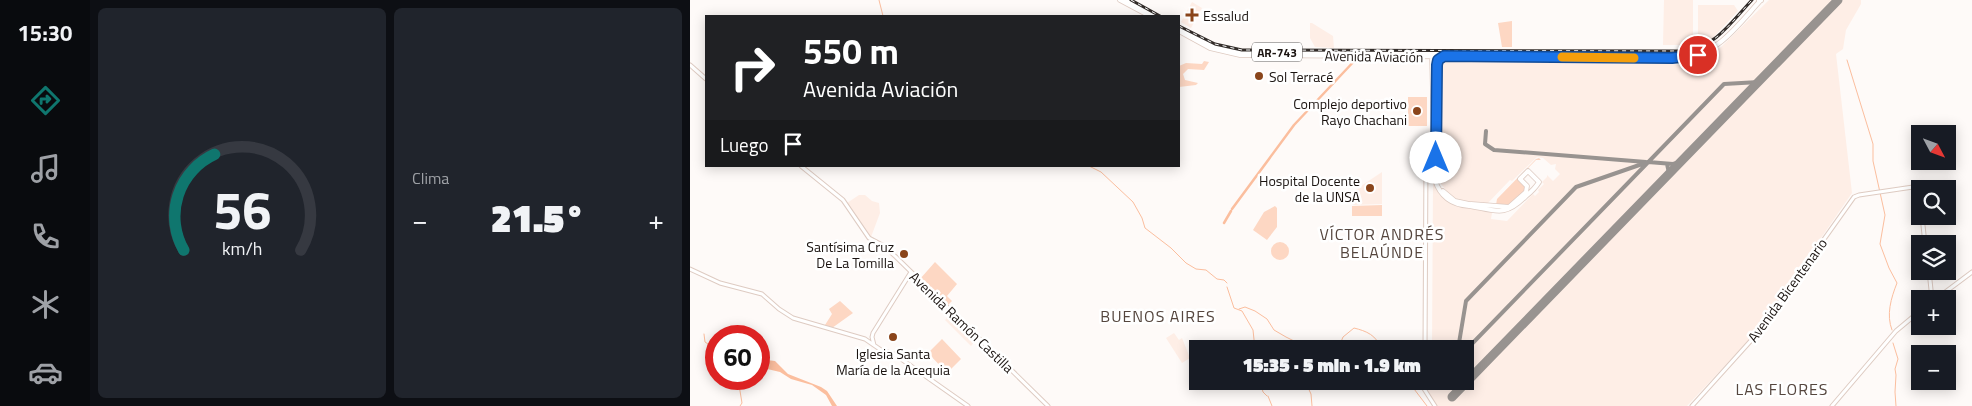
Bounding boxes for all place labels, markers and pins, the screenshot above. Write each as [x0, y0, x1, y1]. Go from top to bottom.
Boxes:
place label: Essalud [1203, 5, 1249, 26]
marker: Essalud [1185, 8, 1199, 22]
pin [1677, 34, 1719, 76]
place label: Sol Terracé [1269, 66, 1333, 87]
marker: Sol Terracé [1253, 70, 1265, 82]
place label: Complejo deportivo Rayo Chachani [1293, 93, 1407, 130]
marker: Complejo deportivo Rayo Chachani [1411, 105, 1423, 117]
place label: Hospital Docente de la UNSA [1259, 170, 1361, 207]
marker: Hospital Docente de la UNSA [1364, 182, 1376, 194]
place label: Santísima Cruz De La Tomilla [806, 236, 894, 273]
marker: Santísima Cruz De La Tomilla [898, 248, 910, 260]
marker: Iglesia Santa María de la Acequia [887, 331, 899, 343]
place label: Iglesia Santa María de la Acequia [836, 343, 950, 380]

